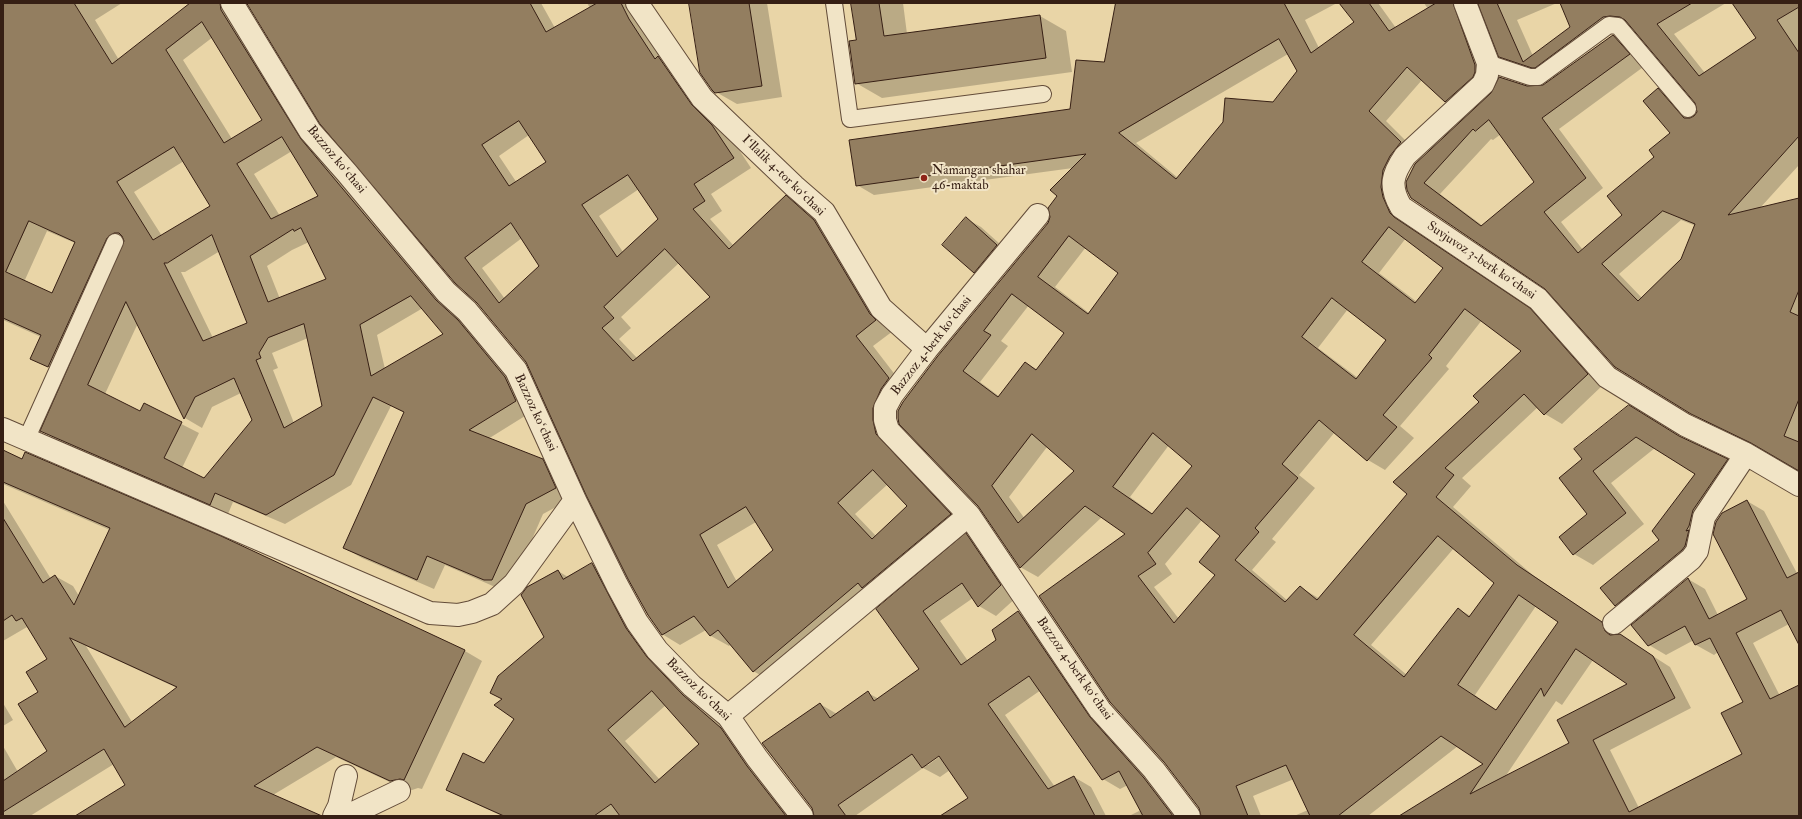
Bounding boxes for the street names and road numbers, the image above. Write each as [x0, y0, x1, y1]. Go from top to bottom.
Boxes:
street label: Bazzoz koʻchasi [303, 123, 369, 197]
street label: Iʻllalik 4-tor koʻchasi [738, 132, 828, 220]
street label: Suvjuvoz 3-berk koʻchasi [1424, 219, 1538, 303]
street label: Bazzoz 4-berk koʻchasi [888, 293, 976, 399]
street label: Bazzoz koʻchasi [510, 372, 560, 454]
street label: Bazzoz 4-berk koʻchasi [1033, 615, 1115, 723]
street label: Bazzoz koʻchasi [663, 655, 733, 725]

